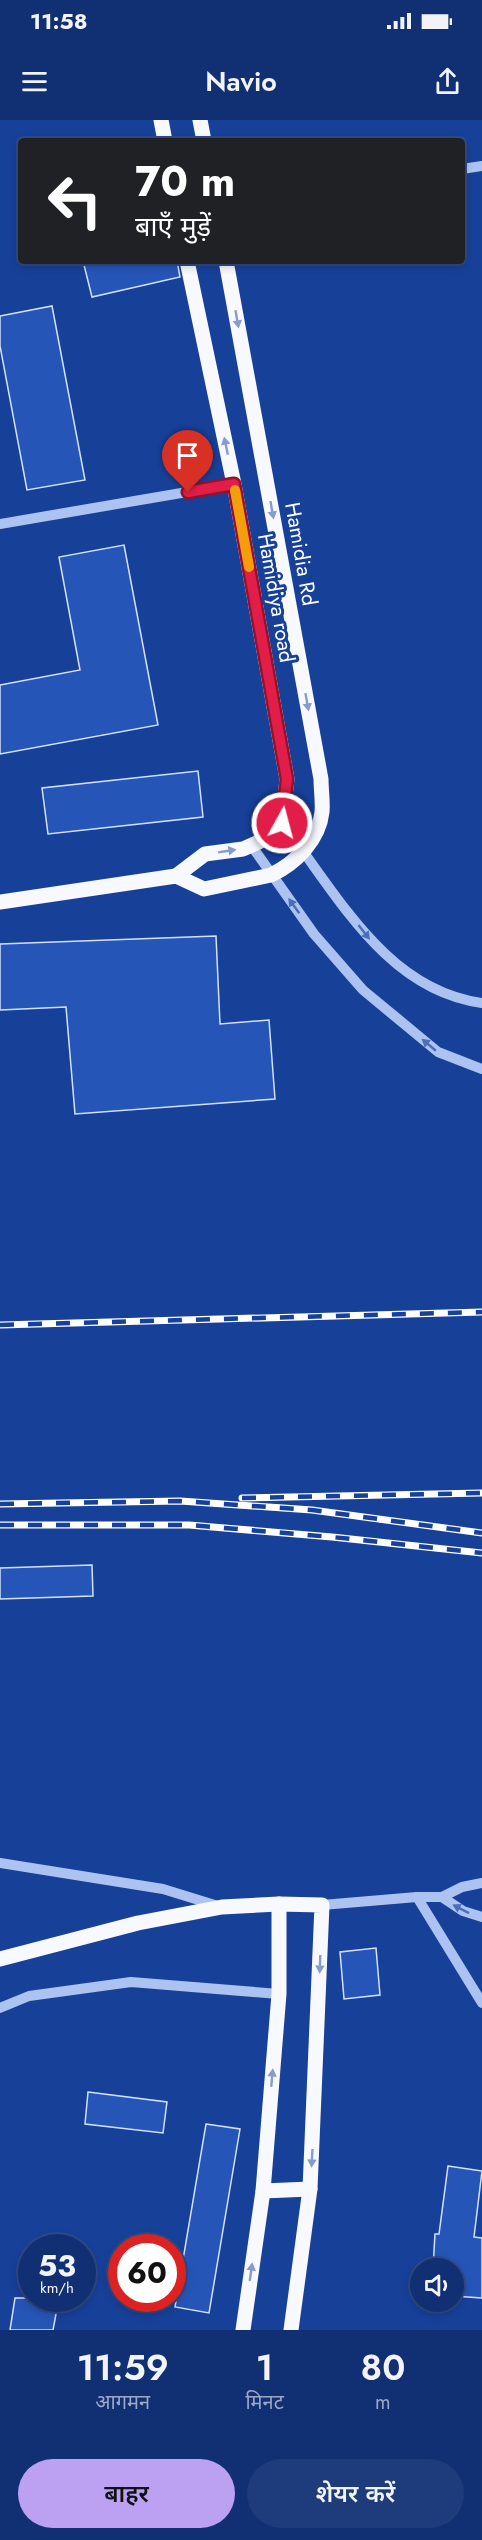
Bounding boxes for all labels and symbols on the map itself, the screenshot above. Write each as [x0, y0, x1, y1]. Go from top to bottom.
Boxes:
one-way arrow [233, 309, 242, 328]
pin [162, 430, 213, 492]
one-way arrow [221, 436, 230, 455]
street label: Hamidia Rd [277, 500, 325, 608]
one-way arrow [268, 501, 277, 520]
street label: Hamidiya road [250, 531, 302, 665]
one-way arrow [303, 693, 312, 712]
position arrow [250, 791, 314, 855]
one-way arrow [218, 846, 237, 855]
one-way arrow [288, 898, 300, 914]
one-way arrow [358, 924, 371, 940]
one-way arrow [422, 1039, 437, 1052]
one-way arrow [453, 1904, 470, 1913]
one-way arrow [316, 1954, 325, 1973]
one-way arrow [267, 2069, 277, 2088]
one-way arrow [307, 2149, 316, 2168]
speed limit sign: 60 [108, 2234, 186, 2312]
one-way arrow [246, 2262, 255, 2281]

